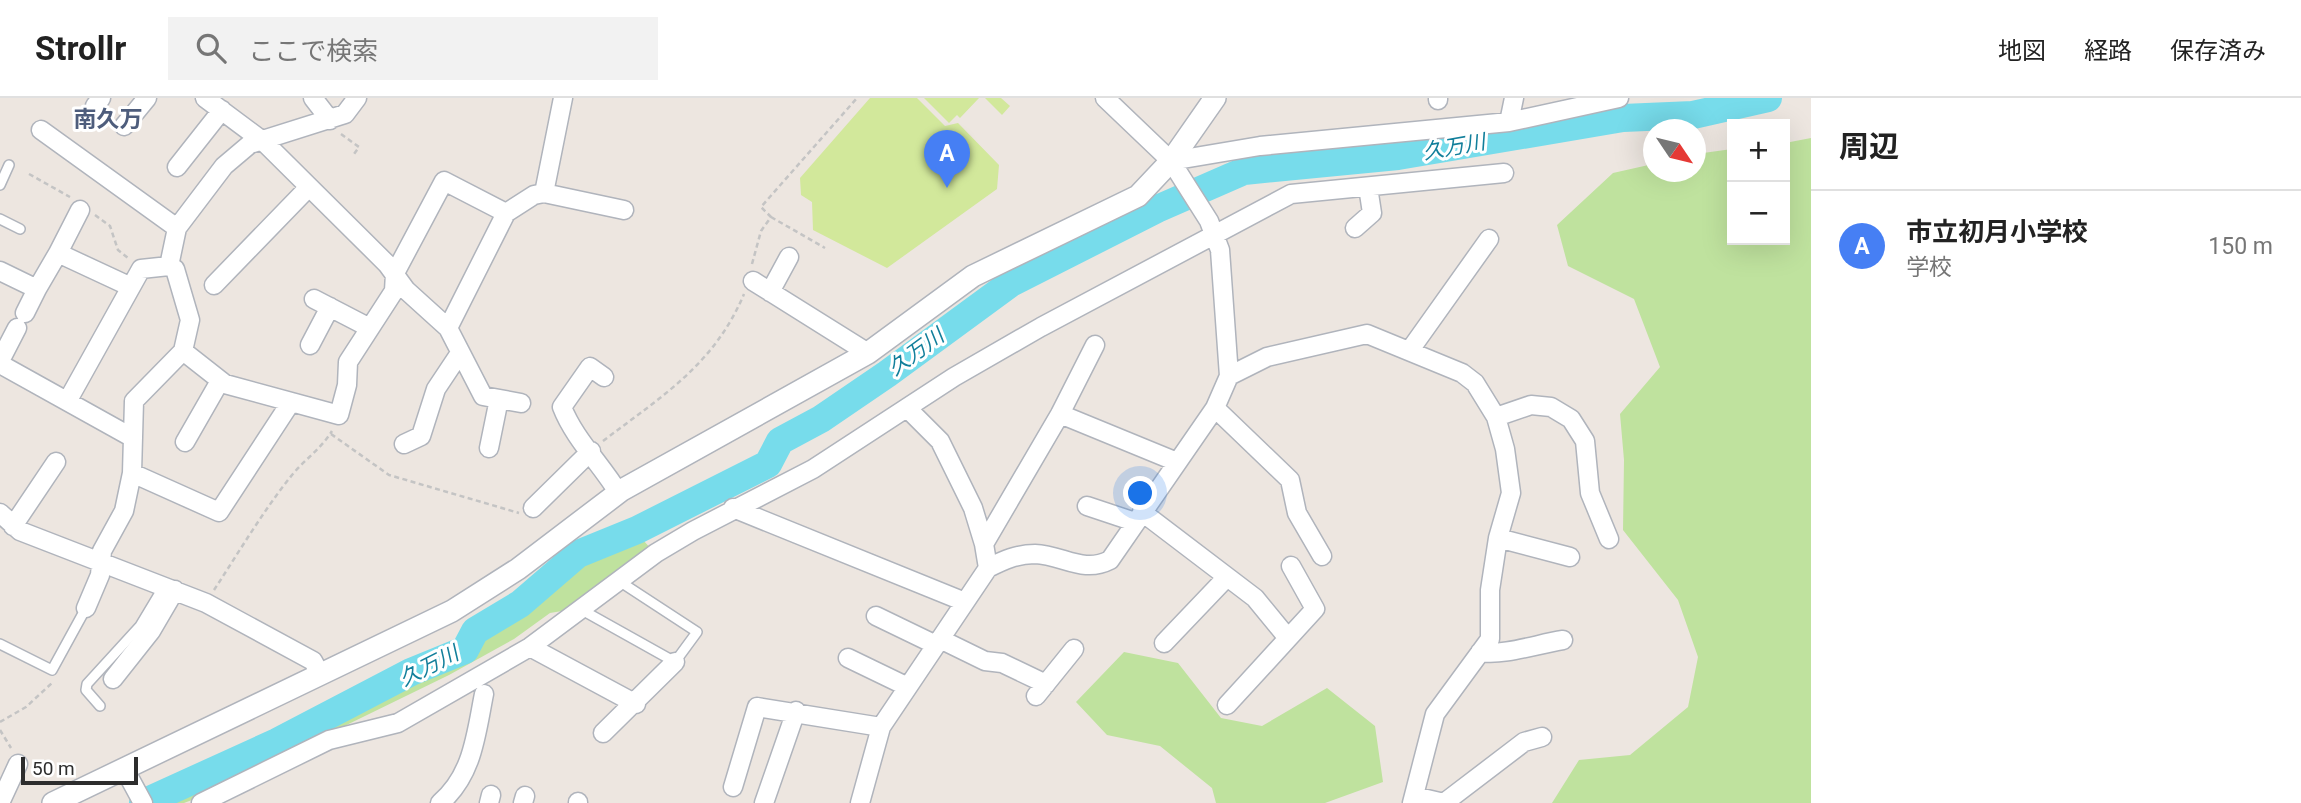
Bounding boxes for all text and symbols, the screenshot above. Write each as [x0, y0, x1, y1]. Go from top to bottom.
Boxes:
search box [168, 17, 658, 80]
text: Strollr [35, 29, 126, 68]
icon: search [192, 29, 230, 67]
text: ここで検索 [248, 36, 378, 66]
text: 地図 [1998, 37, 2046, 65]
text: 経路 [2084, 37, 2132, 65]
text: 保存済み [2170, 37, 2266, 65]
district label: 南久万 [74, 106, 143, 133]
north arrow [1643, 119, 1706, 182]
map controls [1727, 119, 1790, 245]
button: + [1727, 119, 1790, 182]
water label: 久万川 [1421, 129, 1489, 164]
text: 周辺 [1839, 129, 1899, 164]
pin: A [924, 130, 970, 188]
button: − [1727, 182, 1790, 245]
text: 市立初月小学校 [1906, 217, 2088, 247]
text: A [1854, 233, 1870, 260]
text: 150 m [2208, 233, 2273, 260]
text: 学校 [1906, 254, 1952, 281]
water label: 久万川 [883, 323, 950, 380]
your location [1123, 476, 1157, 510]
water label: 久万川 [395, 640, 464, 691]
scale bar [21, 754, 138, 786]
text: 50 m [32, 757, 75, 780]

